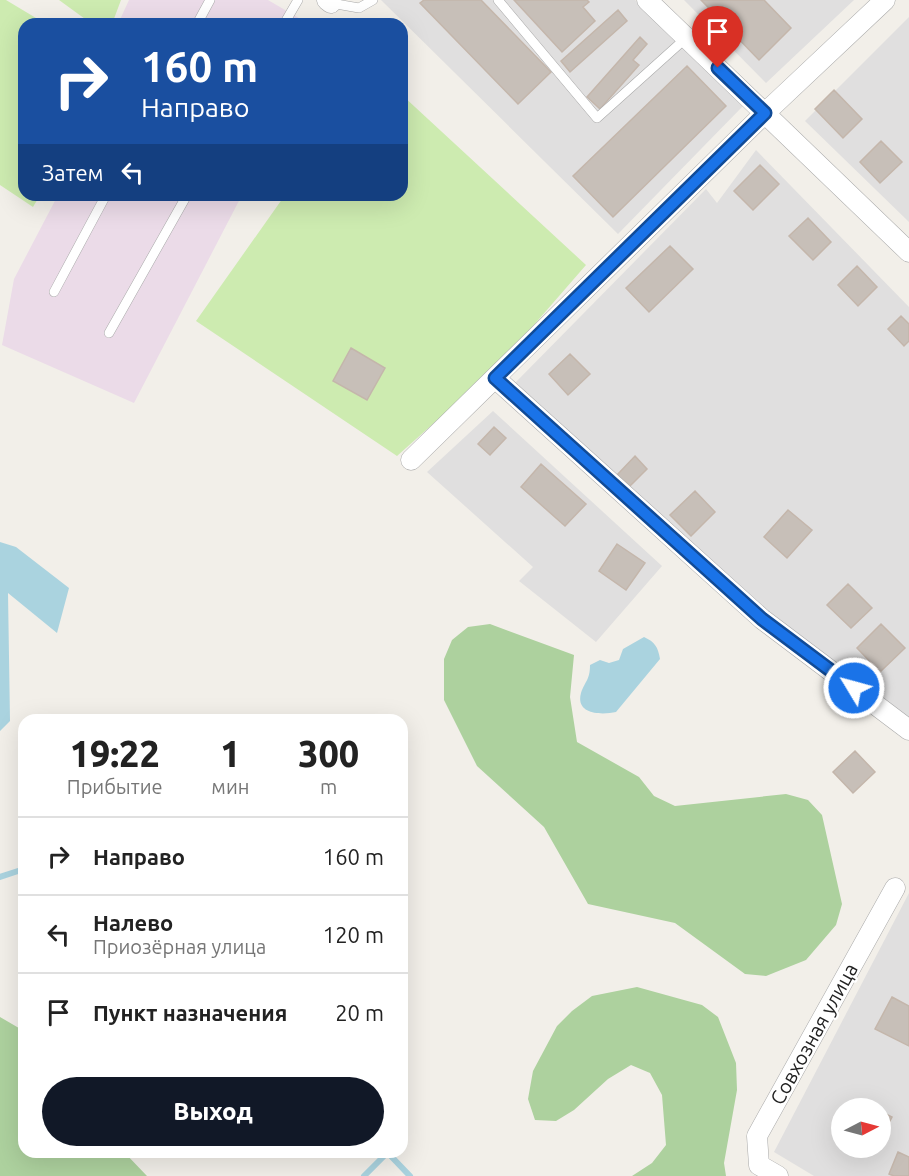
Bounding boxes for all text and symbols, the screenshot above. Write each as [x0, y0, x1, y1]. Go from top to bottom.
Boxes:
pin [692, 6, 743, 68]
icon: arrive [701, 15, 734, 48]
icon: right [42, 42, 120, 120]
text: 160 m [141, 43, 258, 90]
text: Направо [141, 92, 250, 122]
icon: left [116, 156, 149, 189]
text: Затем [42, 160, 104, 185]
position arrow [822, 656, 886, 720]
text: 19:22 [70, 733, 160, 774]
text: 1 [220, 733, 241, 774]
text: 300 [298, 733, 359, 774]
text: Прибытие [67, 775, 163, 798]
text: мин [211, 775, 249, 798]
text: m [320, 775, 337, 798]
icon: right [42, 840, 75, 873]
text: Направо [93, 844, 185, 869]
text: 160 m [323, 844, 384, 869]
text: Налево [93, 910, 173, 935]
icon: left [42, 918, 75, 951]
text: 120 m [323, 922, 384, 947]
text: Приозёрная улица [93, 935, 266, 958]
street label: Совхозная улица [765, 959, 862, 1108]
icon: arrive [42, 996, 75, 1029]
text: Пункт назначения [93, 1000, 287, 1025]
text: 20 m [335, 1000, 384, 1025]
button: Выход [42, 1077, 384, 1146]
north arrow [831, 1098, 891, 1158]
map controls [831, 1098, 891, 1158]

